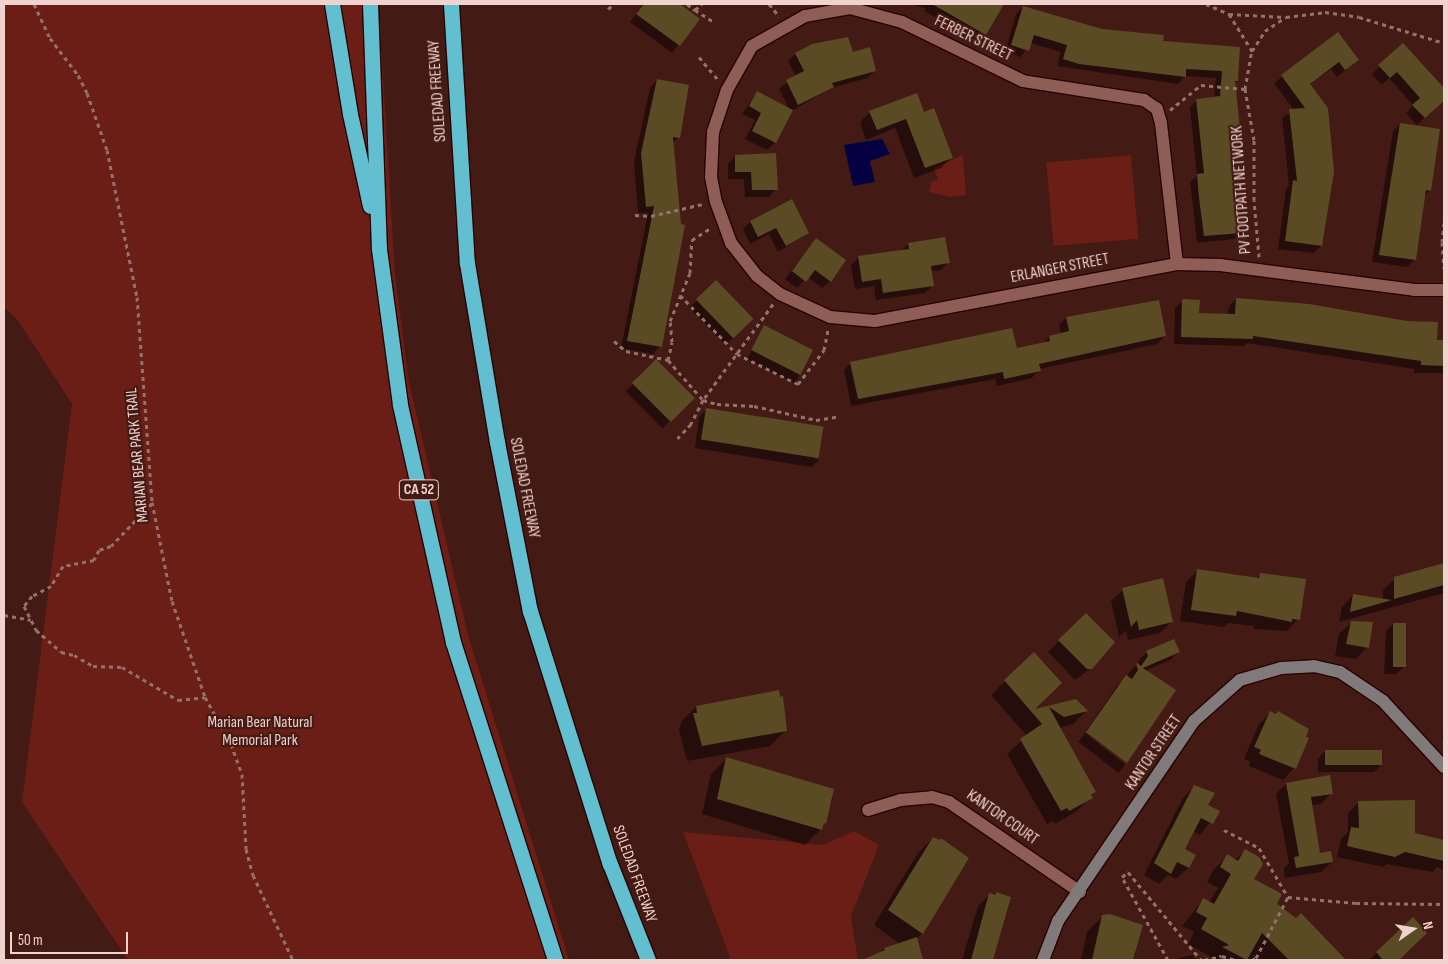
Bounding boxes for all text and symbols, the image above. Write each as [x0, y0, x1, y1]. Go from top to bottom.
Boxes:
street label: FERBER STREET [931, 12, 1015, 66]
street label: SOLEDAD FREEWAY [425, 40, 451, 142]
street label: PV FOOTPATH NETWORK [1228, 125, 1256, 255]
street label: ERLANGER STREET [1009, 250, 1111, 288]
street label: MARIAN BEAR PARK TRAIL [123, 387, 153, 523]
street label: SOLEDAD FREEWAY [505, 436, 543, 540]
road number: CA 52 [398, 478, 440, 502]
street label: KANTOR STREET [1122, 712, 1186, 794]
park label: Marian Bear Natural Memorial Park [208, 713, 312, 751]
street label: KANTOR COURT [962, 786, 1042, 850]
street label: SOLEDAD FREEWAY [608, 823, 660, 925]
north arrow [1388, 904, 1438, 954]
text: N [1419, 920, 1437, 931]
scale bar [12, 922, 130, 954]
text: 50 m [18, 931, 43, 950]

